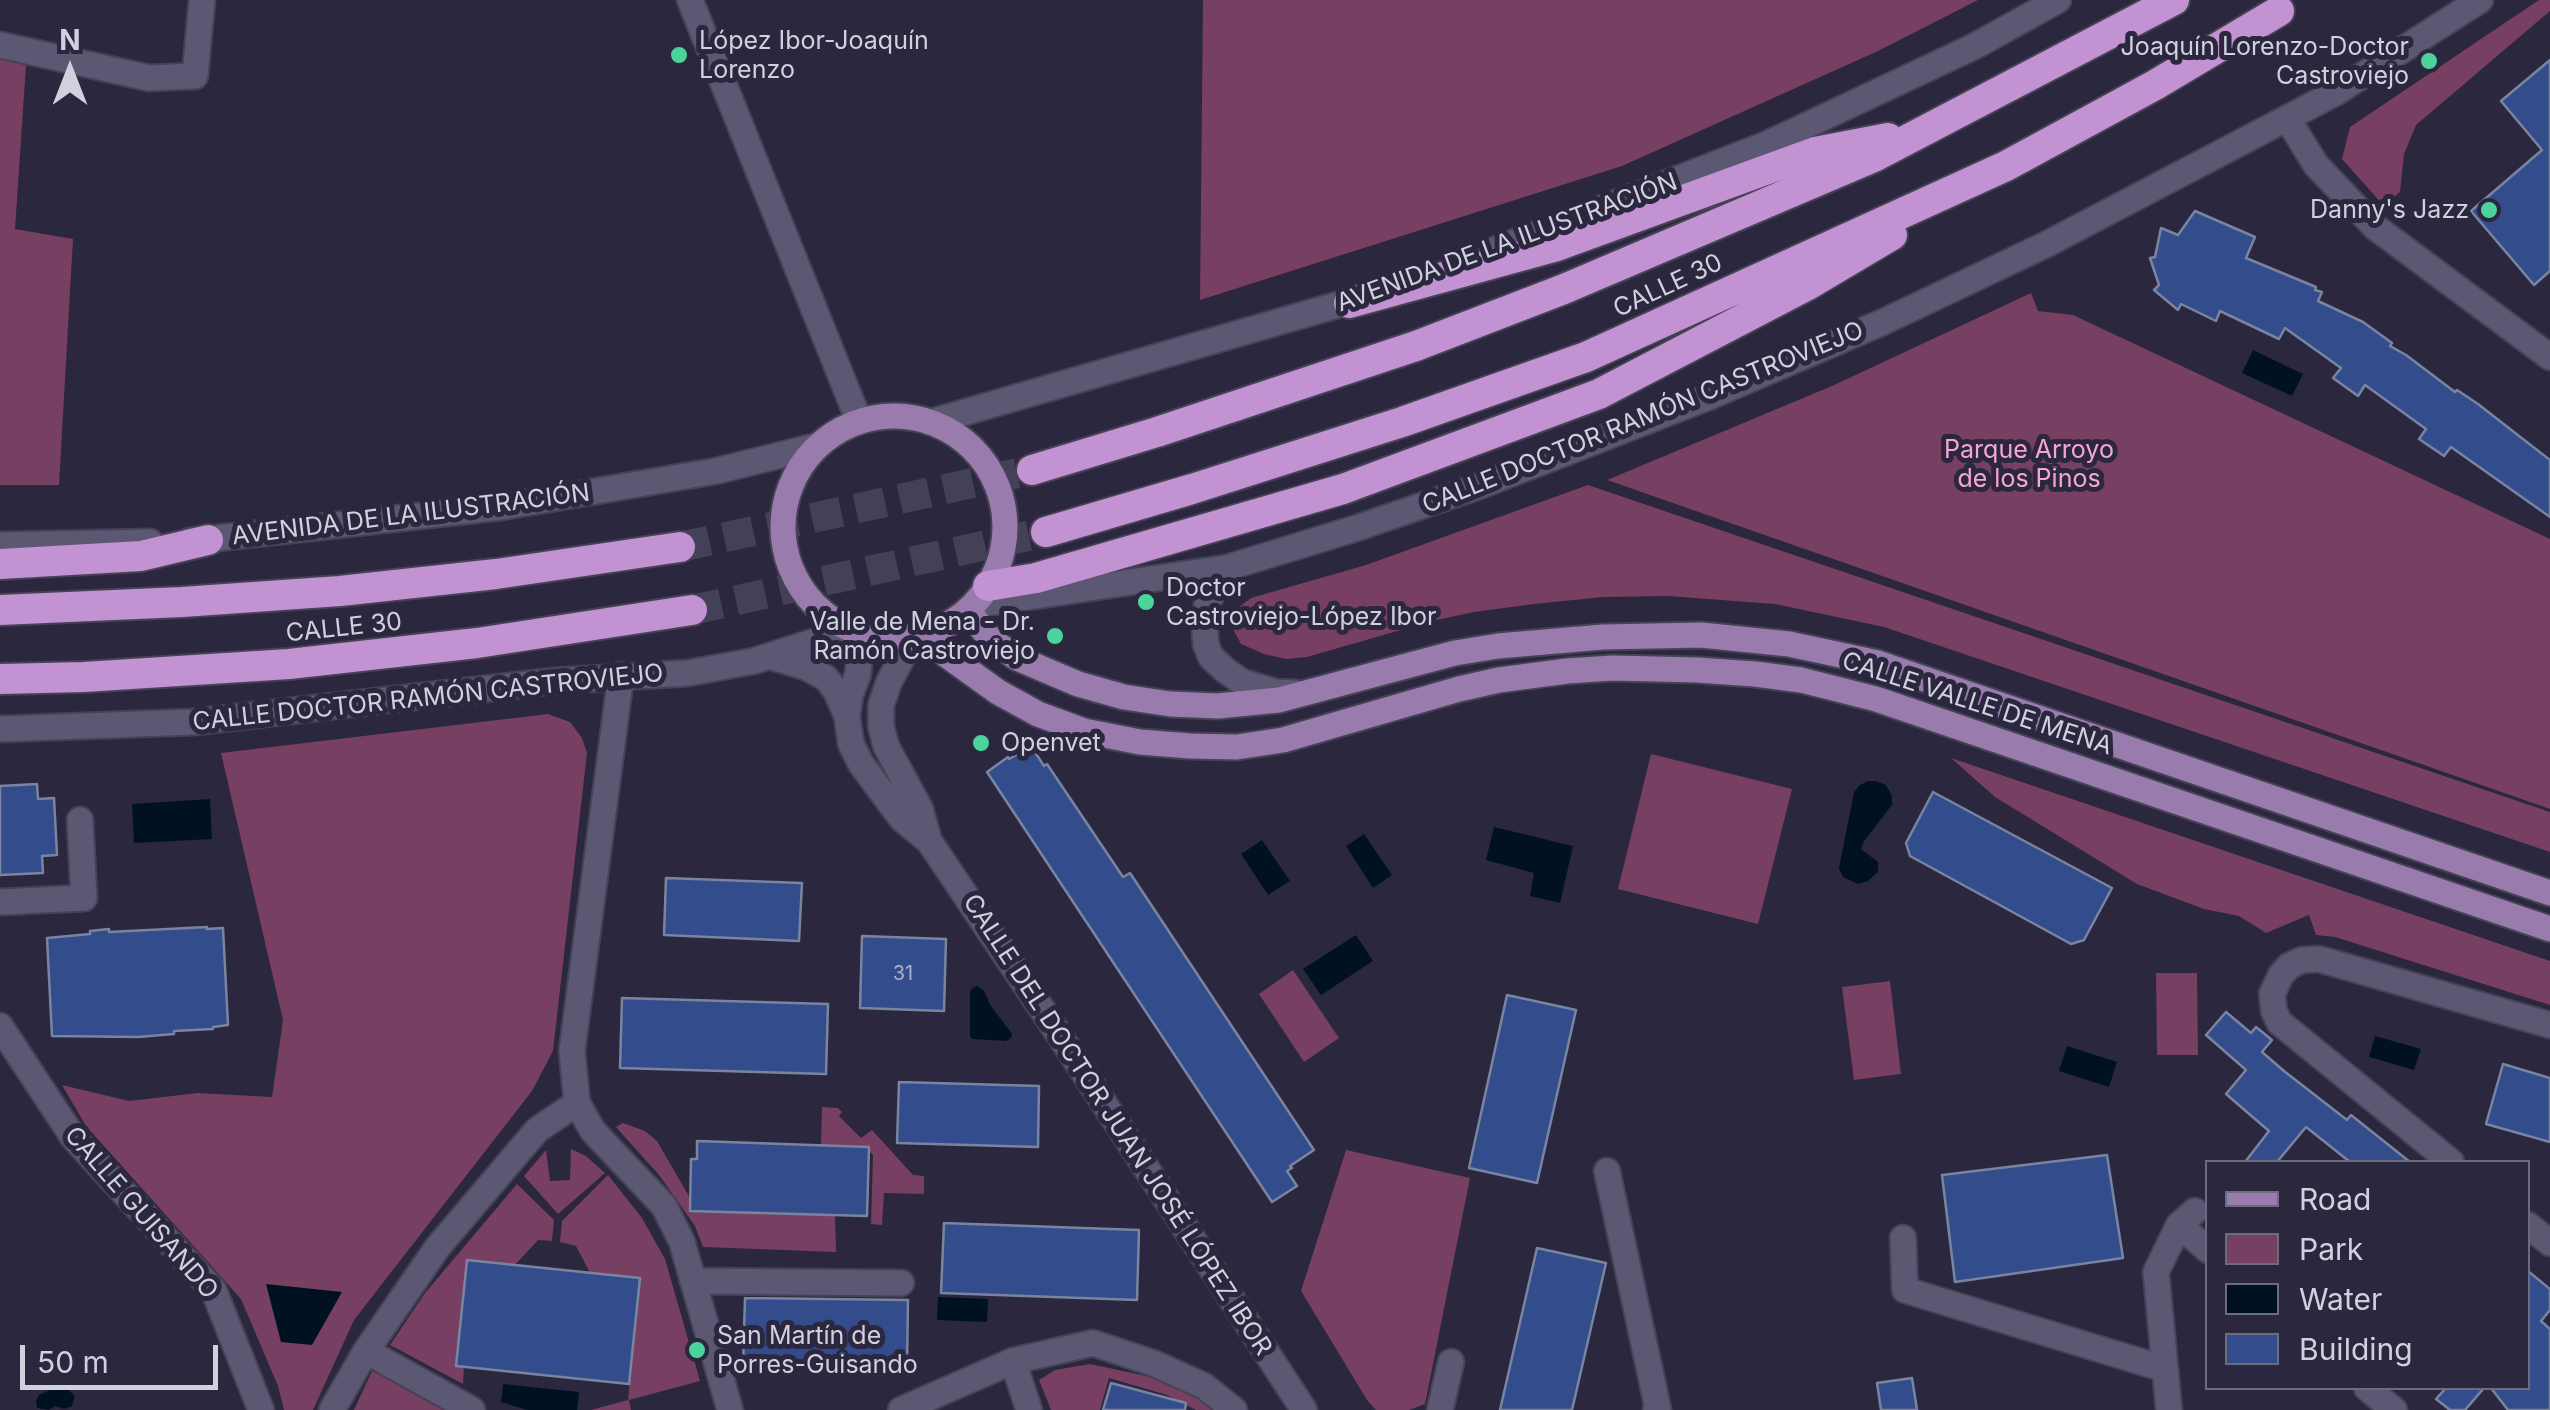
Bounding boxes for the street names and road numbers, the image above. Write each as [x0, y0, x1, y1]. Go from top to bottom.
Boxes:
street label: AVENIDA DE LA ILUSTRACIÓN [1333, 167, 1681, 319]
street label: CALLE 30 [1609, 248, 1727, 324]
street label: CALLE DOCTOR RAMÓN CASTROVIEJO [1418, 315, 1868, 521]
street label: AVENIDA DE LA ILUSTRACIÓN [230, 478, 592, 552]
street label: CALLE 30 [284, 607, 404, 649]
street label: CALLE VALLE DE MENA [1838, 646, 2116, 762]
street label: CALLE DOCTOR RAMÓN CASTROVIEJO [191, 658, 665, 738]
street label: CALLE DEL DOCTOR JUAN JOSÉ LÓPEZ IBOR [956, 889, 1278, 1361]
street label: CALLE GUISANDO [58, 1121, 224, 1305]

